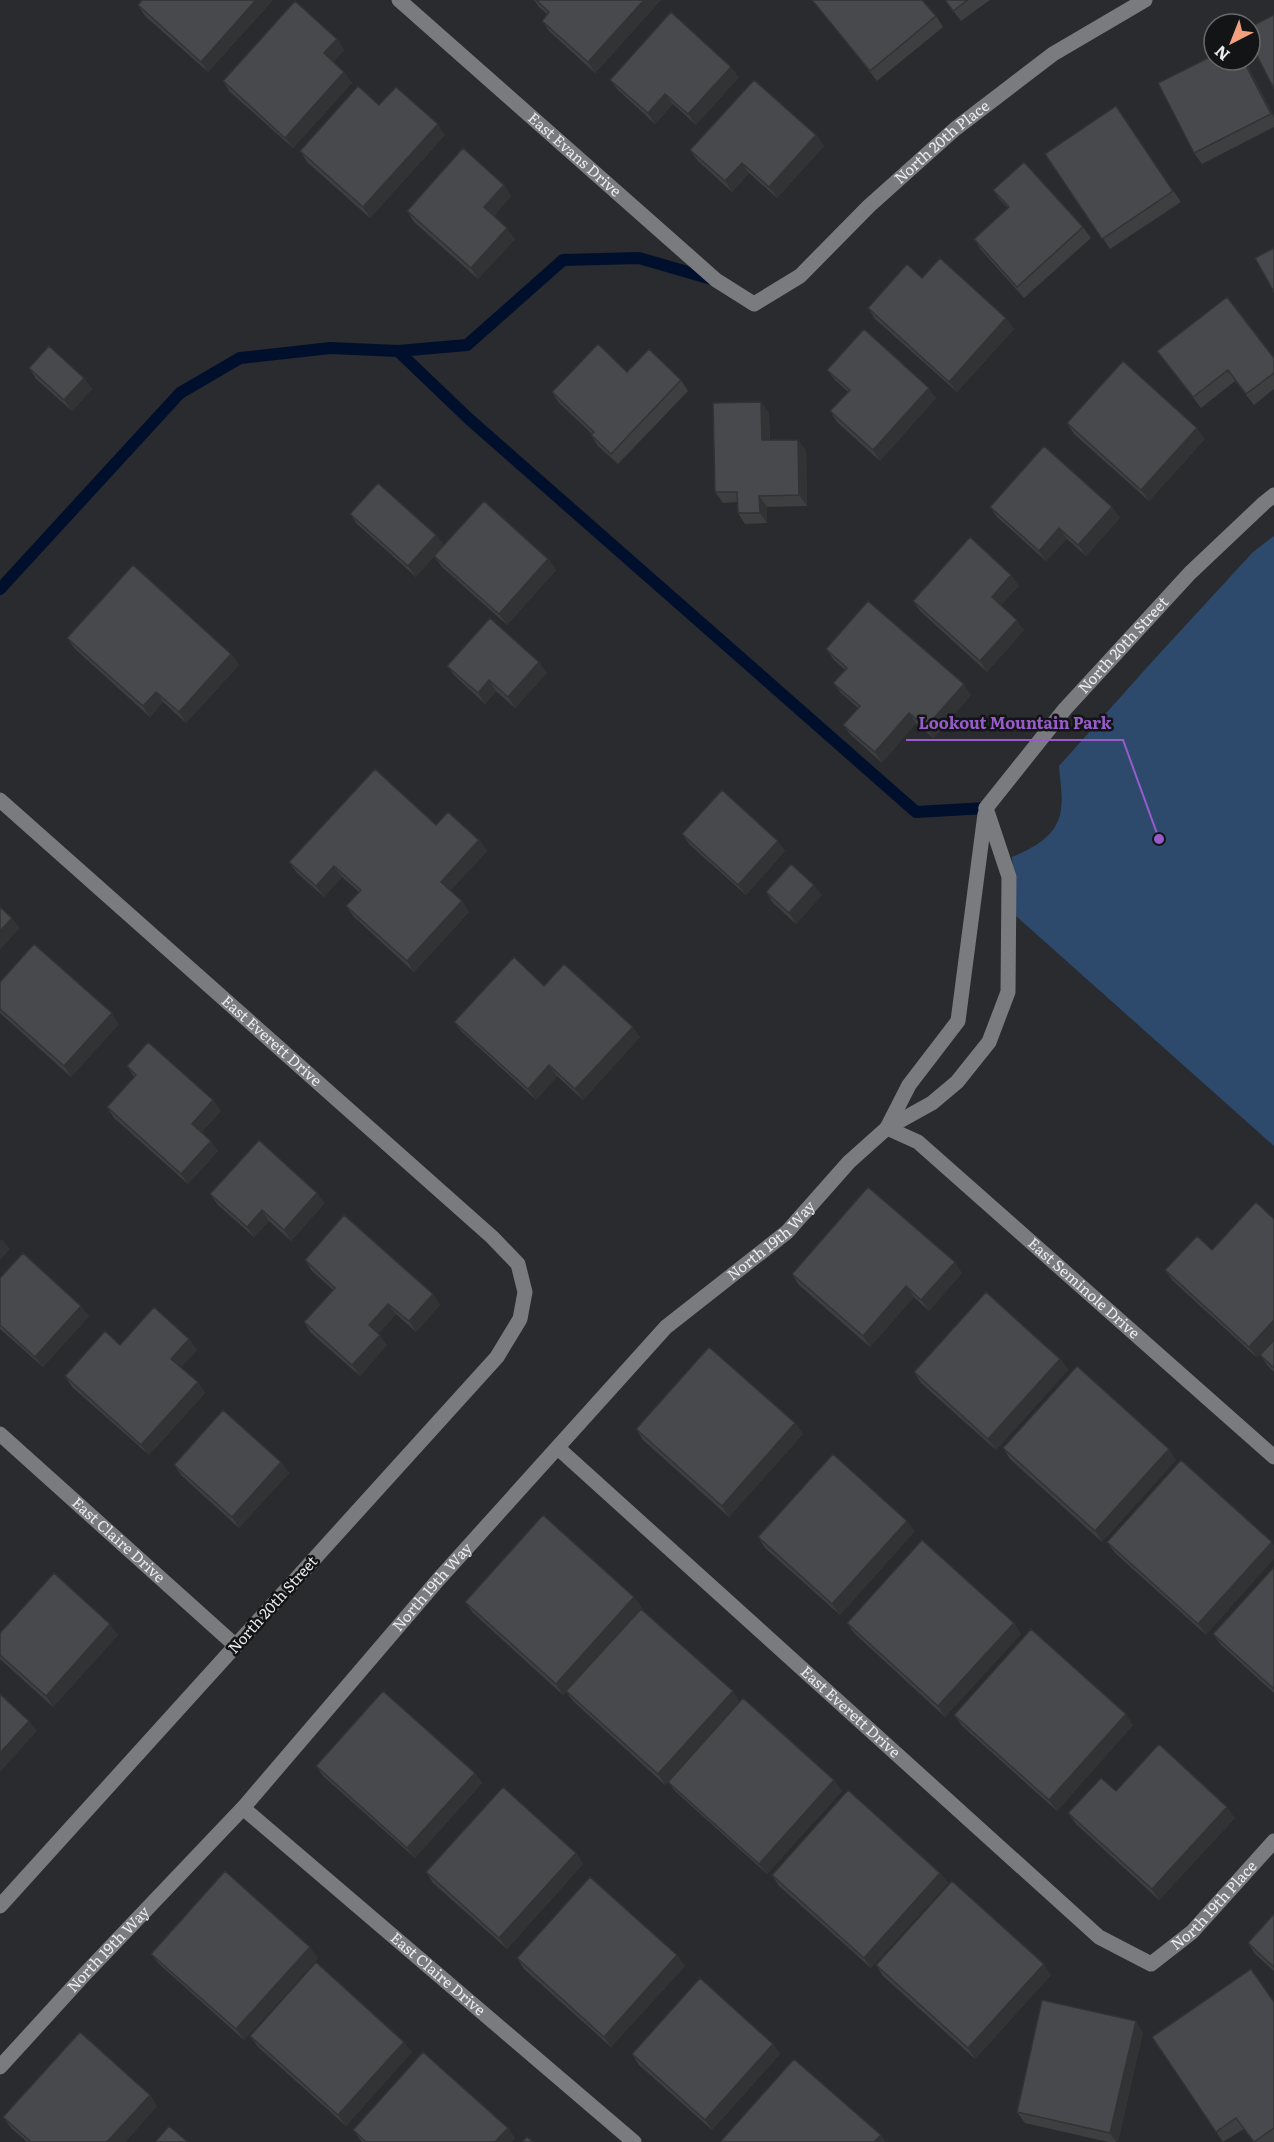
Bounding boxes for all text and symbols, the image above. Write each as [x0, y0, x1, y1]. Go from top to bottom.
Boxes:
north arrow [1202, 12, 1262, 72]
text: N [1208, 40, 1234, 67]
street label: North 20th Place [888, 94, 994, 189]
street label: East Evans Drive [524, 106, 627, 202]
street label: North 20th Street [1072, 591, 1173, 698]
callout: Lookout Mountain Park [906, 706, 1123, 740]
text: Lookout Mountain Park [918, 710, 1112, 734]
street label: East Everett Drive [217, 989, 328, 1091]
street label: North 19th Way [721, 1195, 820, 1285]
street label: East Seminole Drive [1023, 1231, 1146, 1343]
street label: East Claire Drive [67, 1491, 171, 1588]
street label: North 19th Way [386, 1536, 477, 1636]
street label: North 20th Street [222, 1550, 322, 1658]
street label: East Everett Drive [796, 1660, 907, 1763]
street label: North 19th Place [1165, 1854, 1262, 1955]
street label: North 19th Way [61, 1900, 154, 1997]
street label: East Claire Drive [386, 1926, 491, 2021]

